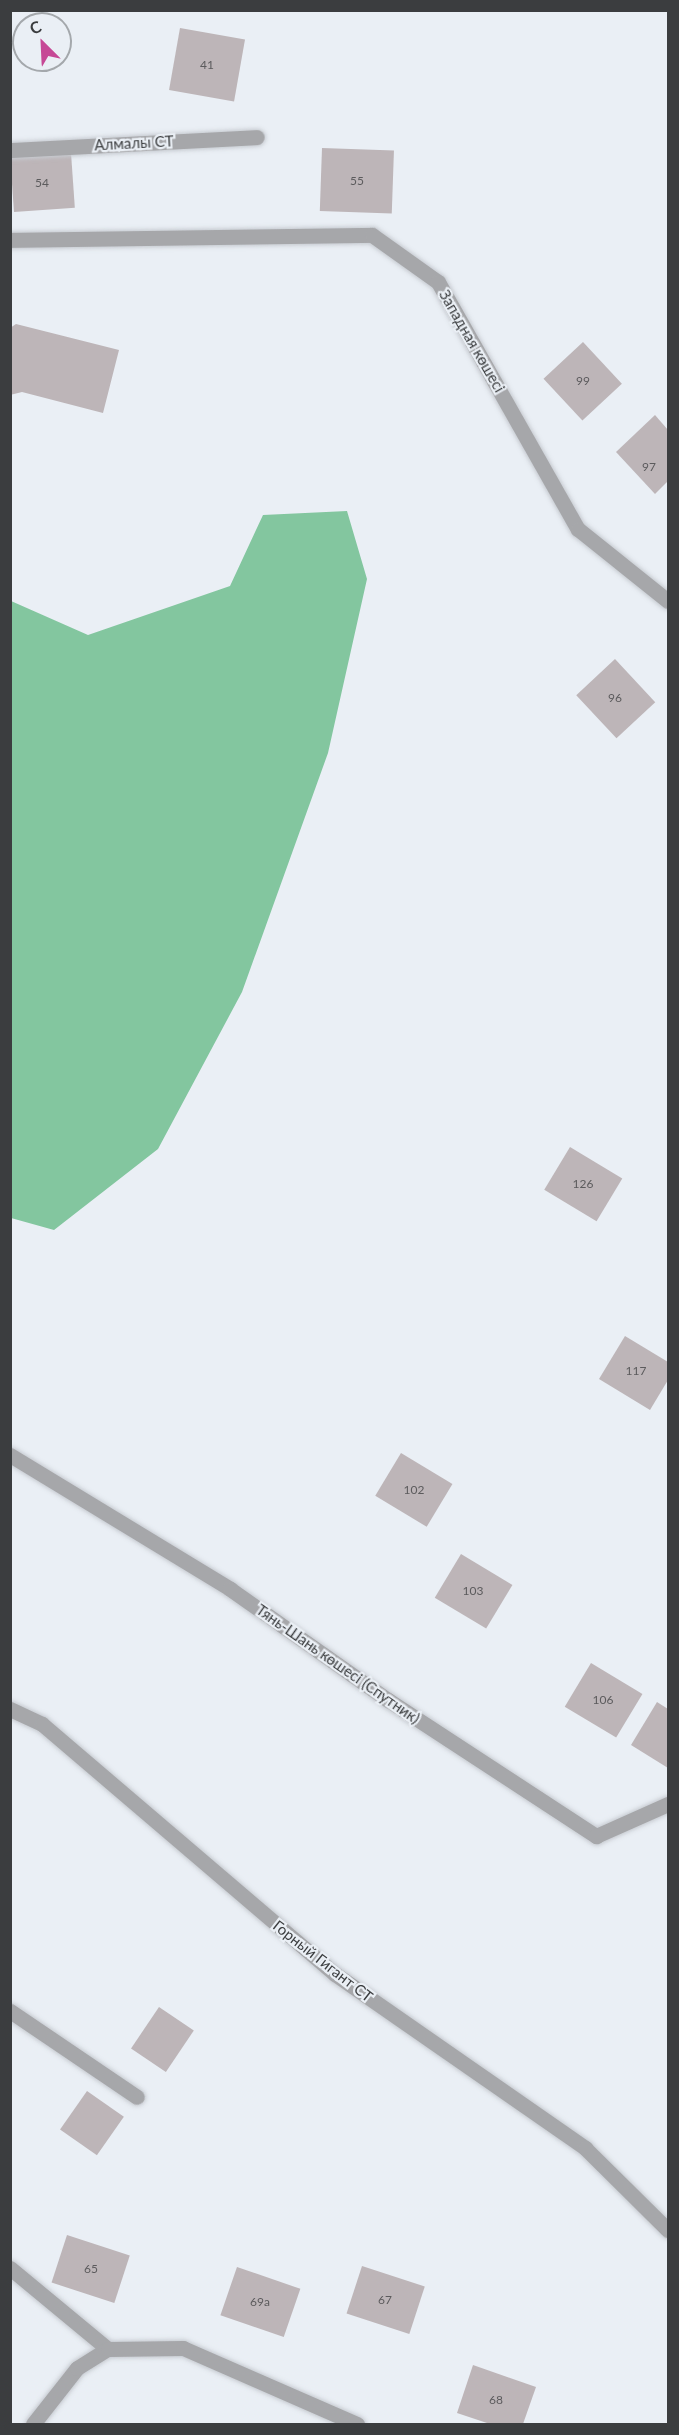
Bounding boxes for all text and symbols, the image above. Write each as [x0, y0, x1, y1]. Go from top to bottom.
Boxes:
north arrow [12, 12, 72, 72]
text: С [27, 16, 44, 38]
house number: 41 [200, 58, 214, 72]
street label: Алмалы СТ [94, 132, 174, 154]
house number: 55 [350, 174, 364, 188]
house number: 54 [35, 176, 49, 190]
street label: Западная көшесі [435, 287, 509, 395]
house number: 99 [576, 374, 590, 388]
house number: 97 [642, 460, 656, 474]
house number: 96 [608, 691, 622, 705]
house number: 126 [573, 1177, 593, 1191]
house number: 117 [626, 1364, 646, 1378]
house number: 102 [404, 1483, 424, 1497]
house number: 103 [463, 1584, 483, 1598]
street label: Тянь-Шань көшесі (Спутник) [253, 1601, 423, 1727]
house number: 106 [593, 1693, 613, 1707]
street label: Горный Гигант СТ [270, 1917, 376, 2005]
house number: 65 [84, 2262, 98, 2276]
house number: 67 [378, 2293, 392, 2307]
house number: 69а [250, 2295, 270, 2309]
house number: 68 [489, 2393, 503, 2407]

